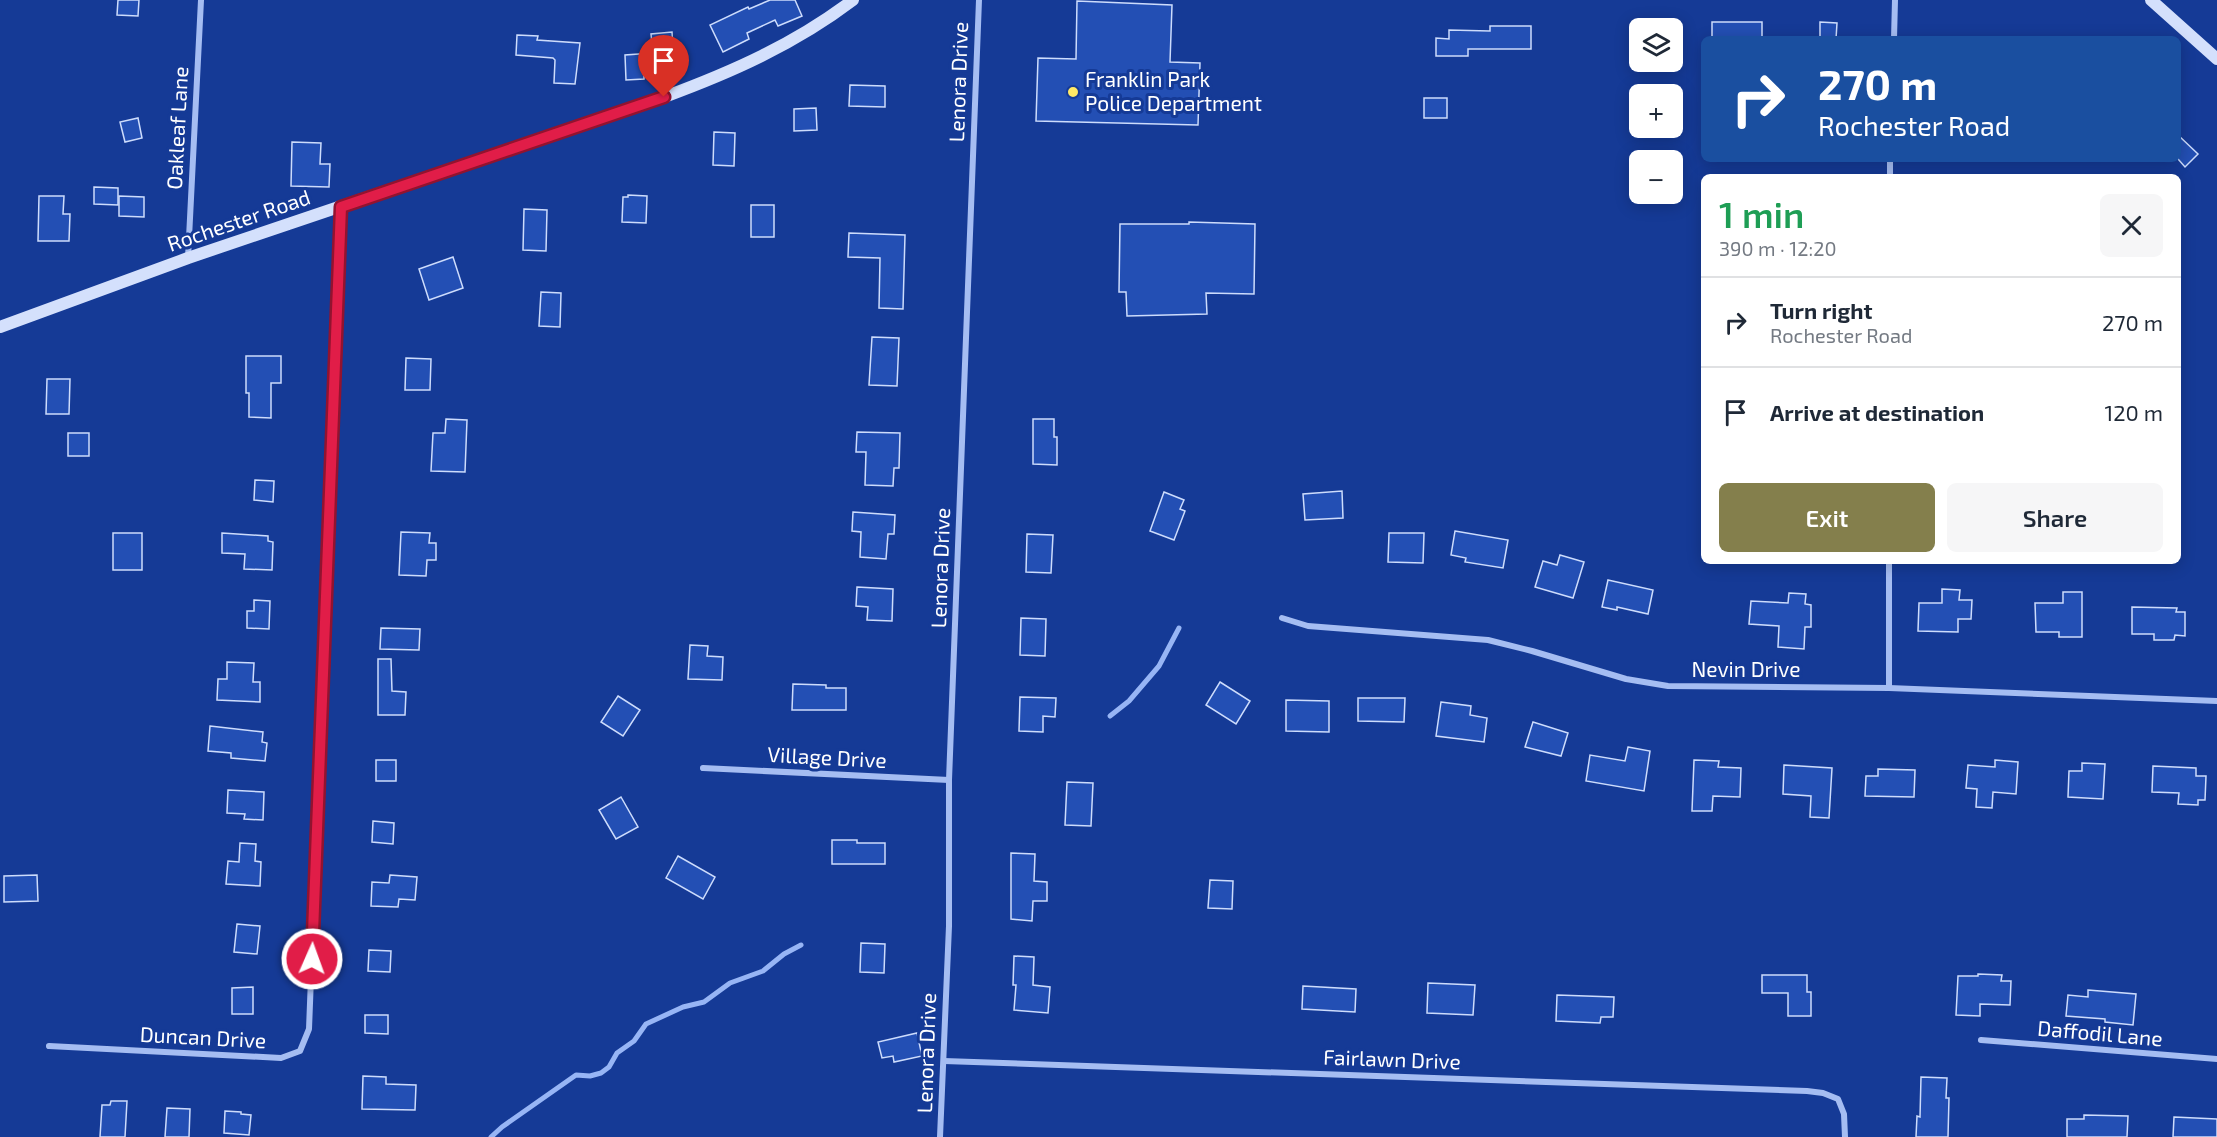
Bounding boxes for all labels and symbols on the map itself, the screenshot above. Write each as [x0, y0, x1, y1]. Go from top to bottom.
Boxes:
street label: Lenora Drive [943, 21, 972, 143]
pin [638, 35, 689, 97]
street label: Oakleaf Lane [161, 66, 192, 190]
place label: Franklin Park Police Department [1085, 66, 1262, 115]
marker: Franklin Park Police Department [1066, 85, 1080, 99]
street label: Rochester Road [164, 183, 313, 256]
street label: Lenora Drive [925, 507, 954, 629]
street label: Nevin Drive [1691, 656, 1801, 681]
street label: Village Drive [767, 741, 887, 772]
position arrow [280, 927, 344, 991]
street label: Lenora Drive [911, 992, 940, 1114]
street label: Daffodil Lane [2036, 1015, 2164, 1050]
street label: Duncan Drive [139, 1021, 267, 1052]
street label: Fairlawn Drive [1323, 1044, 1461, 1073]

